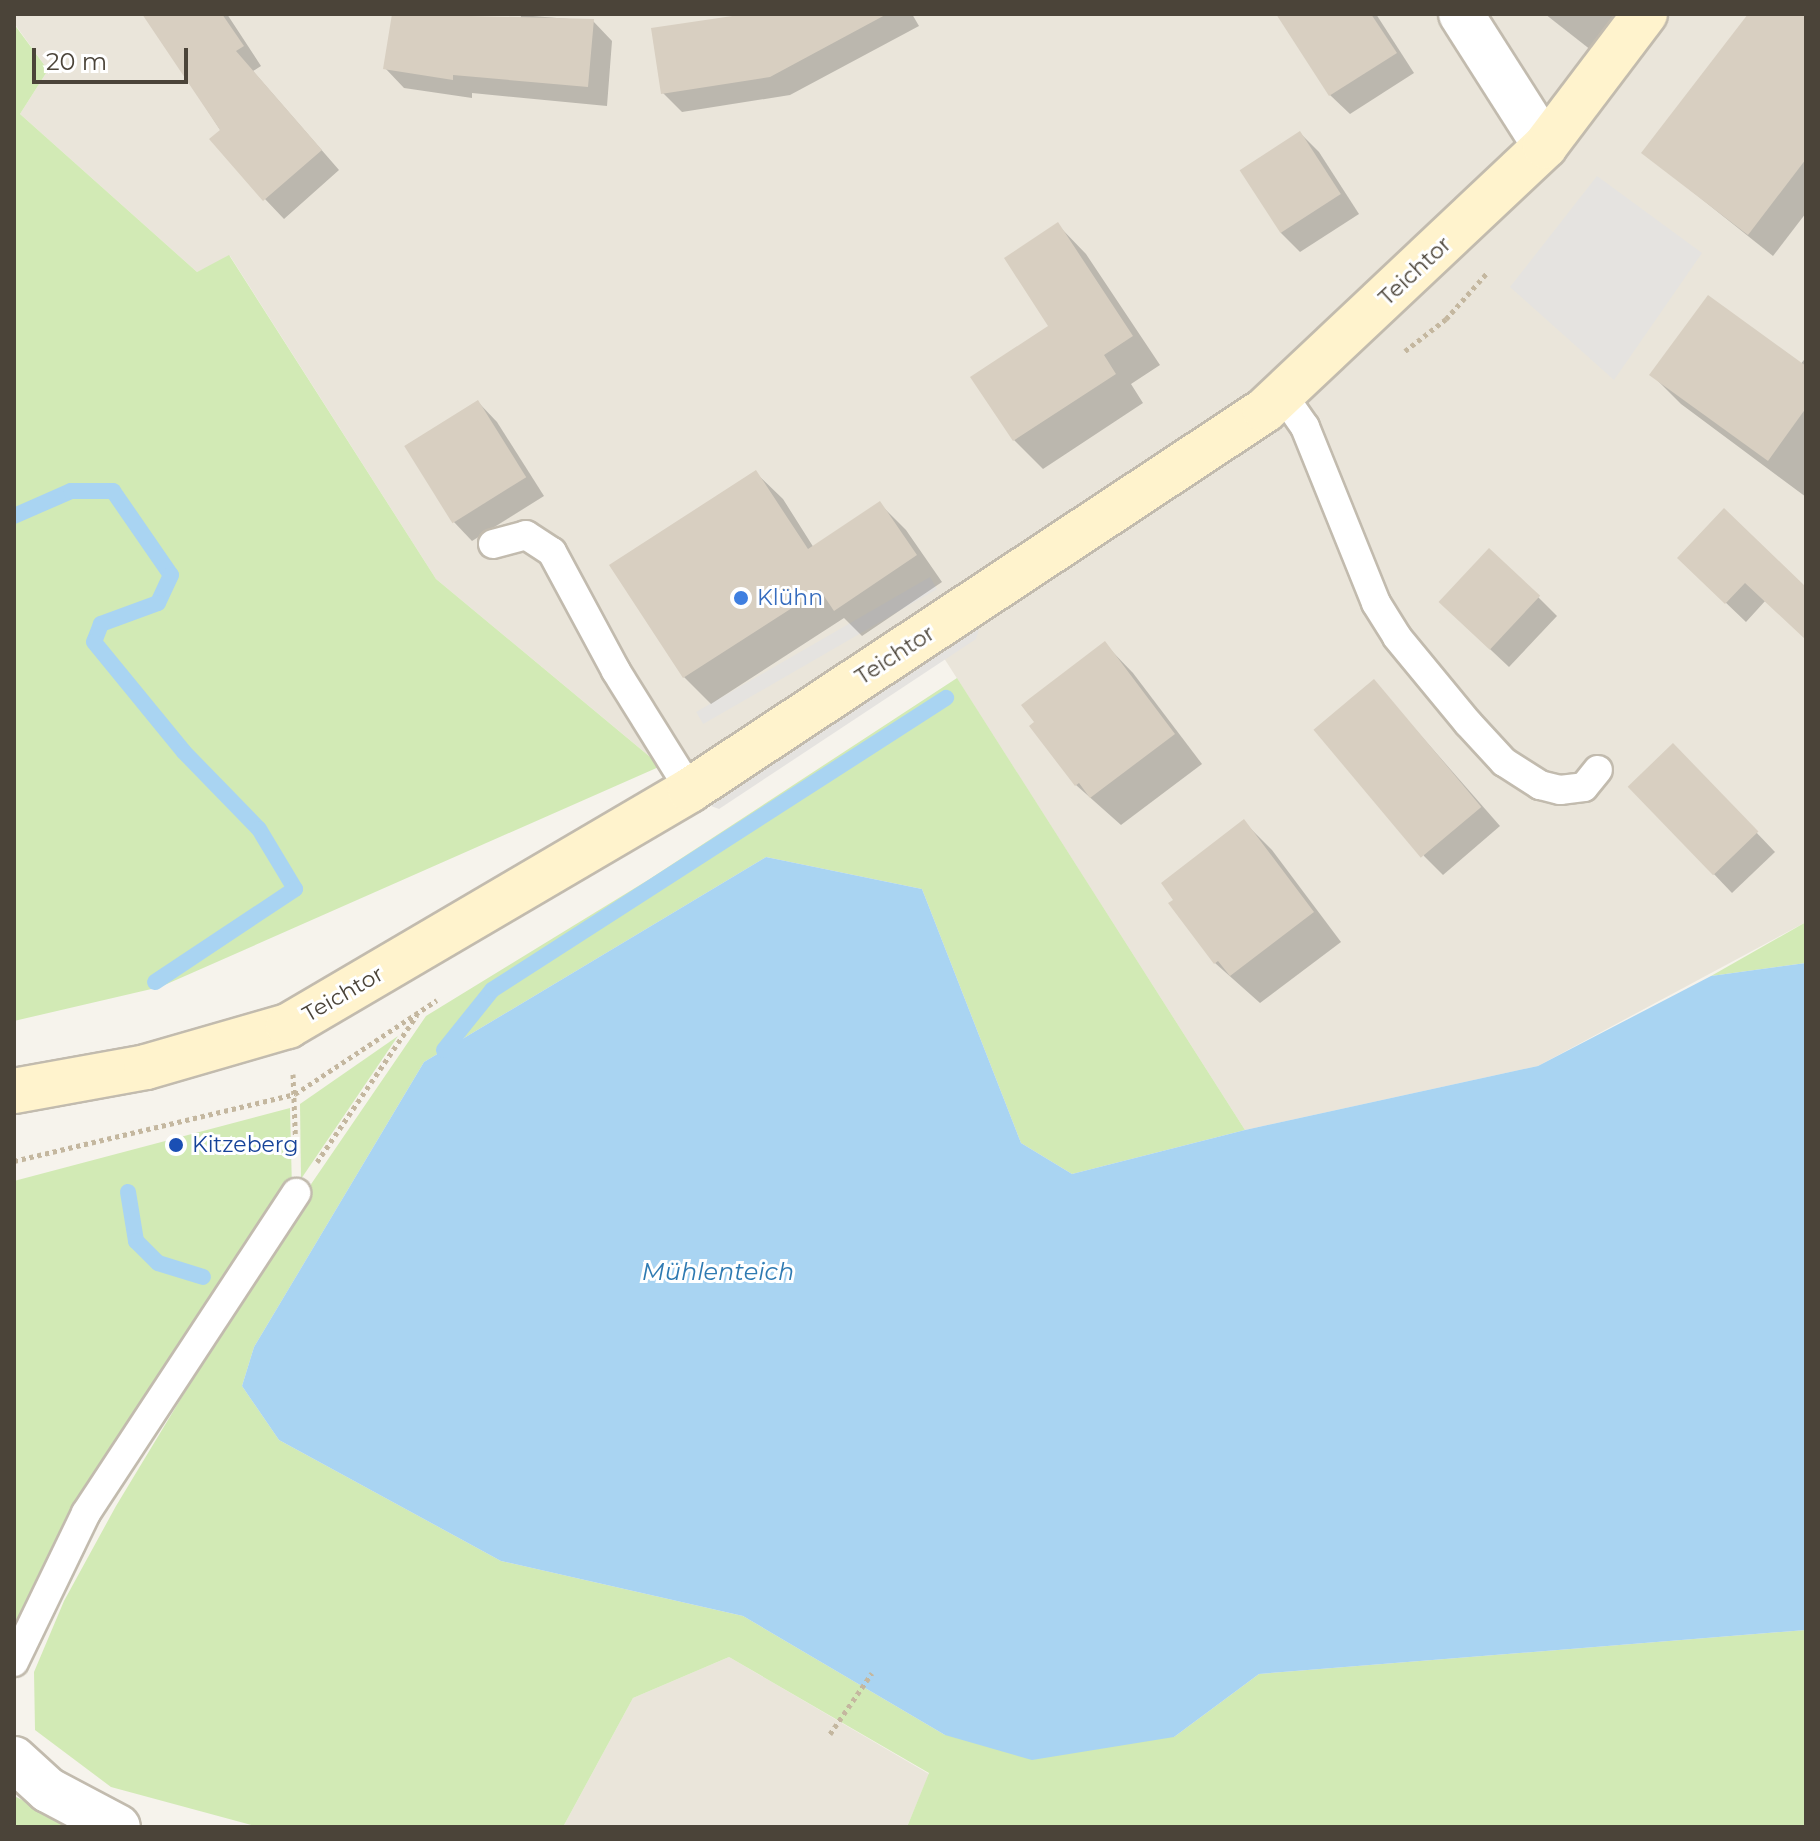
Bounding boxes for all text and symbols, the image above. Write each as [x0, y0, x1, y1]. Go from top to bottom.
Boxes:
scale bar [36, 32, 192, 82]
text: 20 m [46, 47, 107, 76]
street label: Teichtor [1374, 231, 1456, 311]
place label: Klühn [757, 585, 823, 611]
marker: Klühn [732, 589, 750, 607]
street label: Teichtor [851, 620, 939, 690]
street label: Teichtor [298, 960, 388, 1028]
place label: Kitzeberg [192, 1132, 298, 1158]
marker: Kitzeberg [167, 1136, 185, 1154]
water label: Mühlenteich [642, 1258, 794, 1286]

